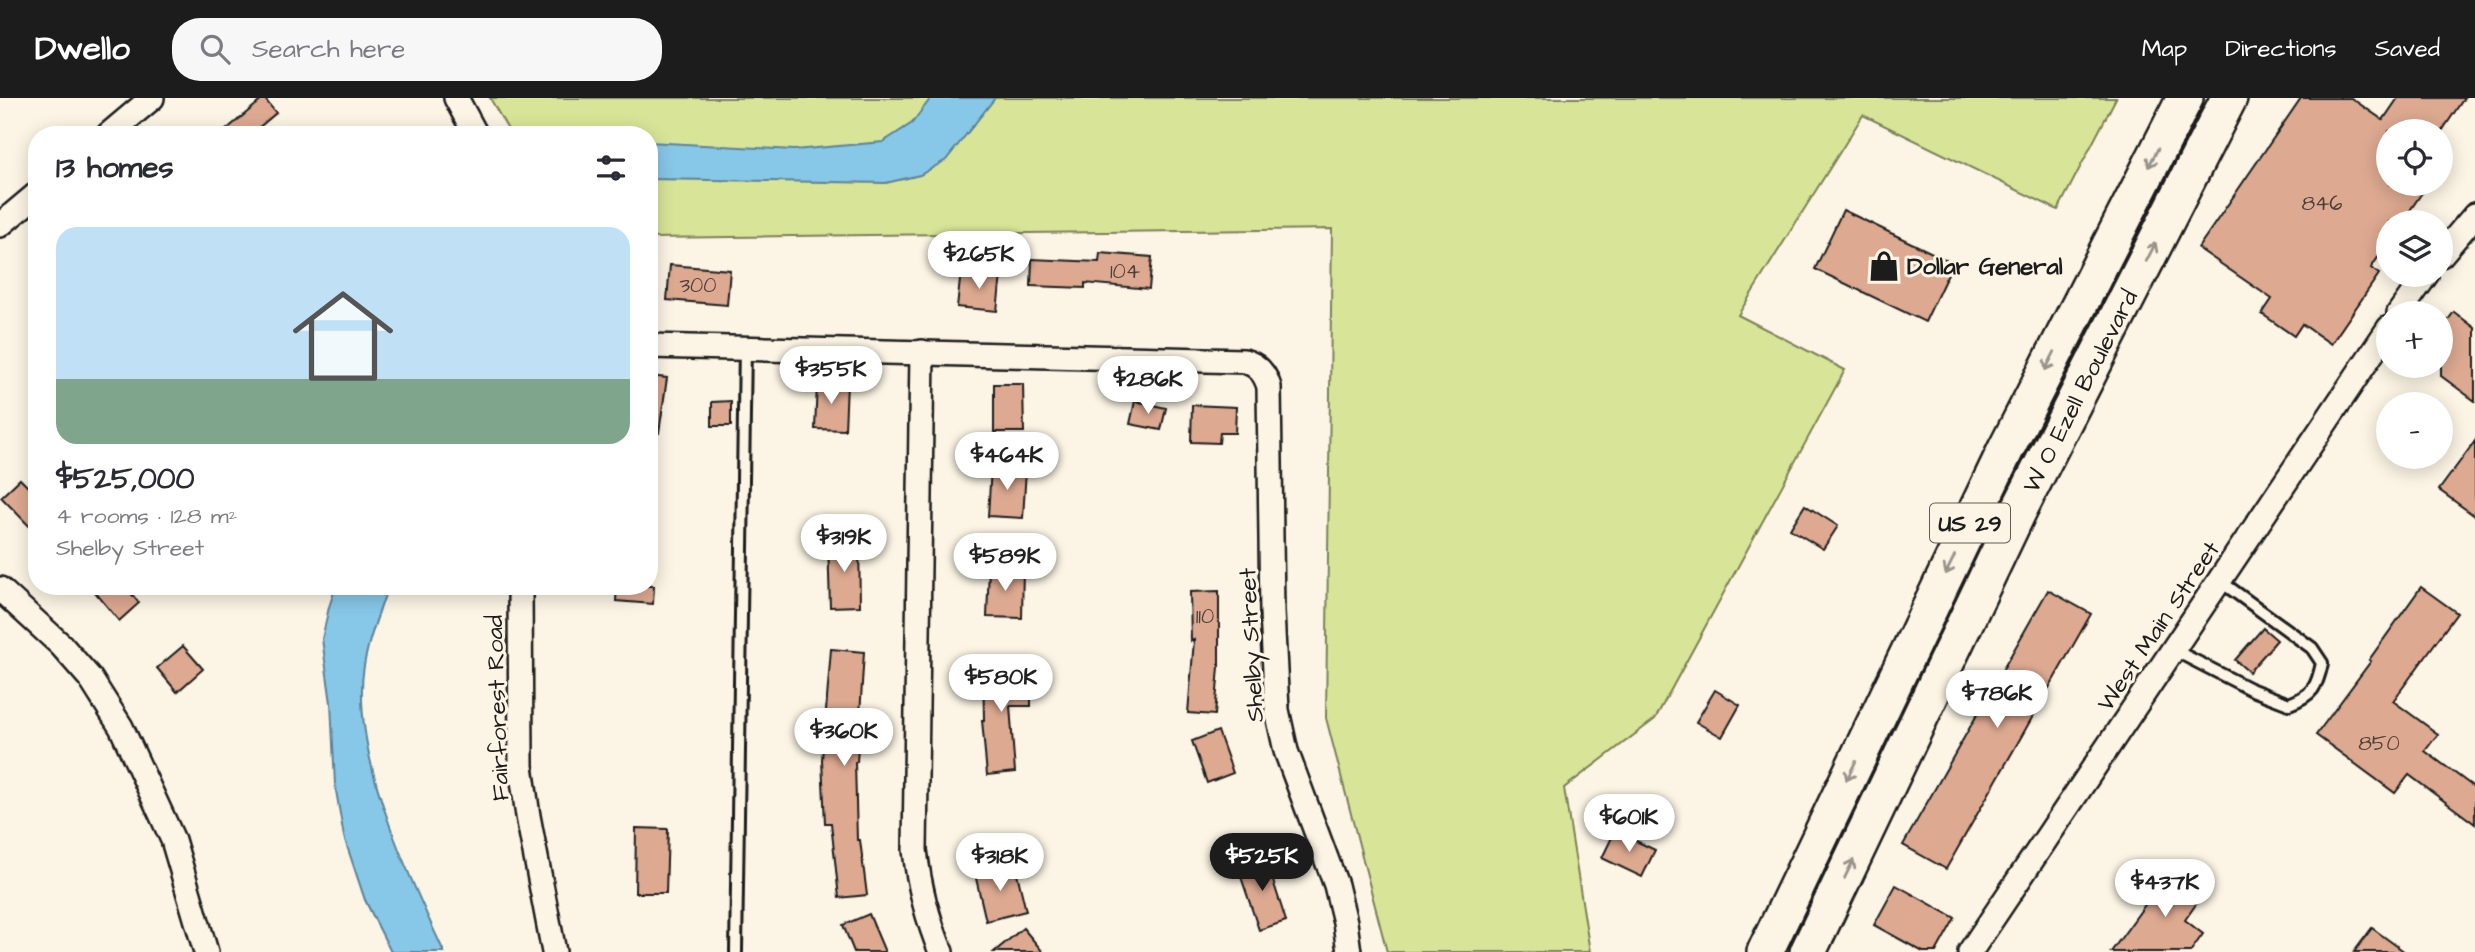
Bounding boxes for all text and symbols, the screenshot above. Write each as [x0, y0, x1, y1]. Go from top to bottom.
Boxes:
search box [172, 18, 662, 81]
text: Dwello [35, 26, 130, 72]
icon: search [196, 30, 234, 68]
text: Search here [252, 31, 405, 67]
text: Map [2142, 32, 2187, 66]
text: Directions [2225, 32, 2337, 66]
text: Saved [2375, 32, 2440, 66]
map controls [2376, 119, 2453, 469]
button: locate [2376, 119, 2453, 196]
text: 13 homes [56, 147, 173, 189]
one-way arrow [2146, 148, 2160, 168]
icon: filters [592, 149, 630, 187]
house number: 846 [2301, 189, 2343, 218]
button: layers [2376, 210, 2453, 287]
pin: $265K [930, 232, 1028, 291]
text: $265K [944, 238, 1014, 270]
one-way arrow [2145, 242, 2159, 263]
shop icon: Dollar General [1867, 249, 1901, 283]
place label: Dollar General [1907, 250, 2063, 284]
house number: 104 [1110, 257, 1140, 286]
house number: 300 [679, 271, 717, 300]
icon: home [280, 273, 406, 399]
street label: W O Ezell Boulevard [2015, 284, 2147, 499]
button: + [2376, 301, 2453, 378]
pin: $355K [782, 346, 880, 406]
one-way arrow [2043, 350, 2056, 371]
text: $355K [796, 353, 867, 385]
pin: $286K [1099, 356, 1197, 416]
text: $286K [1113, 363, 1183, 395]
button: − [2376, 392, 2453, 469]
pin: $464K [958, 432, 1056, 492]
text: $464K [971, 439, 1043, 471]
text: $525,000 [56, 458, 194, 500]
text: 4 rooms · 128 m² [56, 500, 237, 532]
road number: US 29 [1930, 504, 2010, 542]
pin: $319K [795, 514, 893, 574]
text: $319K [817, 521, 871, 553]
text: Shelby Street [56, 532, 204, 564]
pin: $589K [956, 533, 1054, 593]
street label: West Main Street [2089, 535, 2229, 718]
text: $589K [969, 540, 1041, 572]
one-way arrow [1942, 555, 1955, 576]
street label: Shelby Street [1231, 567, 1274, 723]
house number: 110 [1196, 602, 1214, 631]
street label: Fairforest Road [478, 614, 518, 802]
pin: $580K [952, 654, 1050, 714]
text: $580K [965, 661, 1037, 693]
pin: $786K [1948, 670, 2046, 730]
text: $786K [1962, 677, 2032, 709]
pin: $360K [795, 708, 893, 768]
text: $360K [810, 715, 878, 747]
house number: 850 [2358, 729, 2400, 758]
one-way arrow [1844, 760, 1858, 781]
pin: $601K [1580, 794, 1678, 854]
text: $601K [1600, 801, 1658, 833]
pin: $318K [951, 834, 1049, 893]
pin: $525K [1213, 834, 1311, 893]
text: $318K [972, 840, 1028, 872]
text: $525K [1226, 840, 1298, 872]
one-way arrow [1843, 859, 1856, 880]
pin: $437K [2116, 860, 2214, 919]
text: $437K [2131, 866, 2199, 898]

